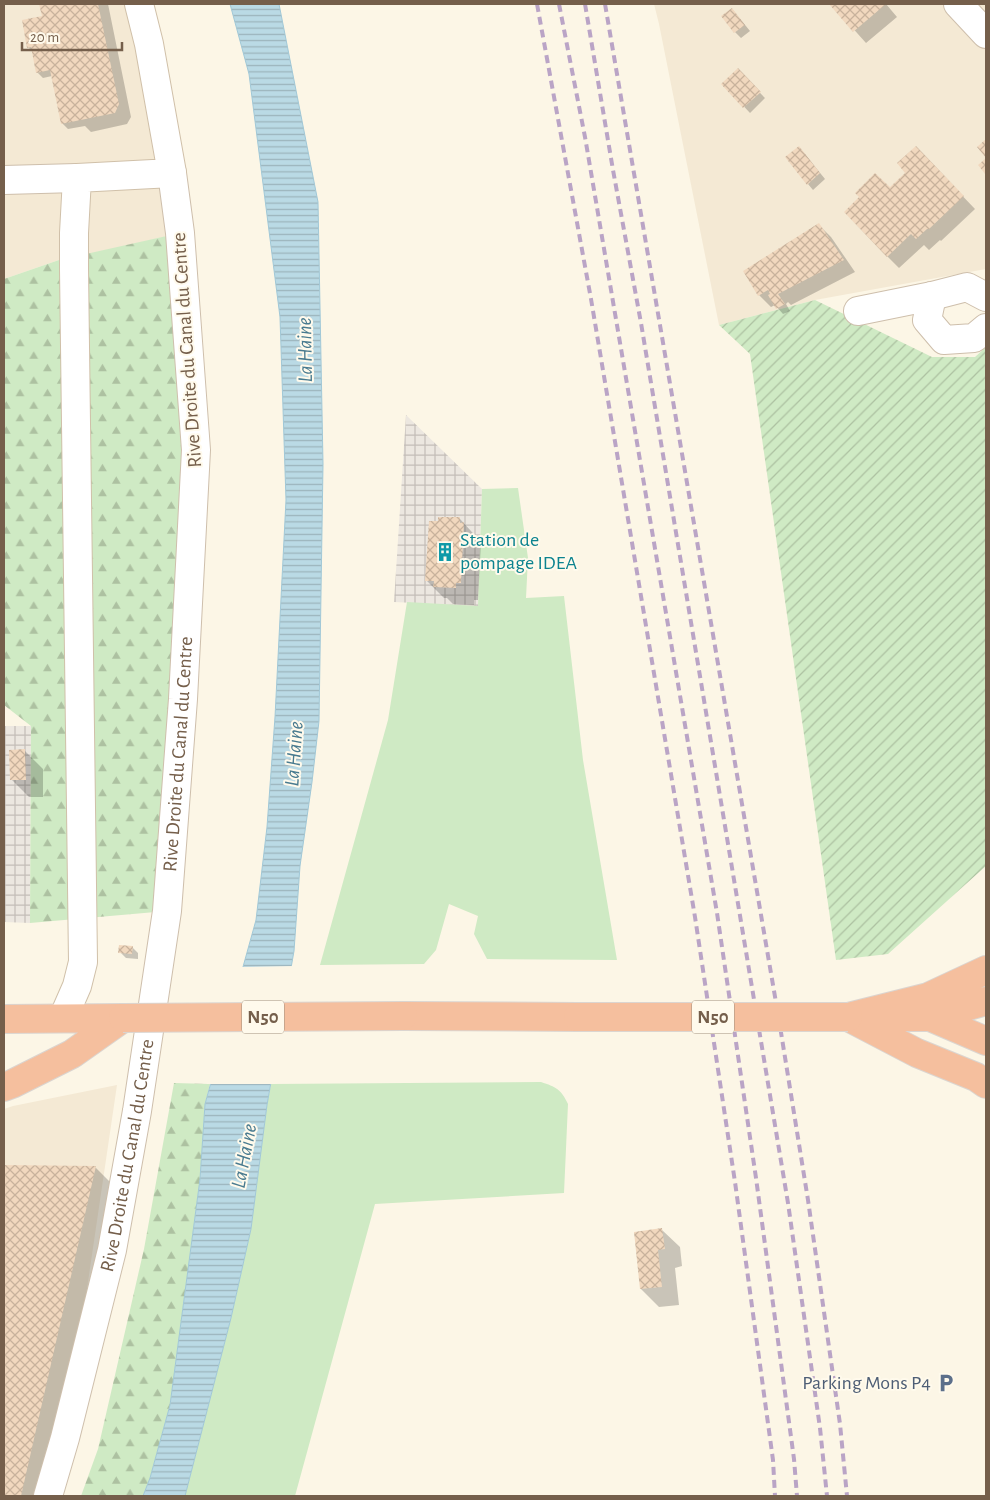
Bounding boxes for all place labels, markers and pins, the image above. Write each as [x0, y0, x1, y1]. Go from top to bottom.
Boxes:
place label: Station de pompage IDEA [460, 530, 577, 573]
building icon: Station de pompage IDEA [434, 541, 456, 563]
parking icon: Parking Mons P4 [935, 1372, 957, 1394]
place label: Parking Mons P4 [802, 1373, 931, 1393]

